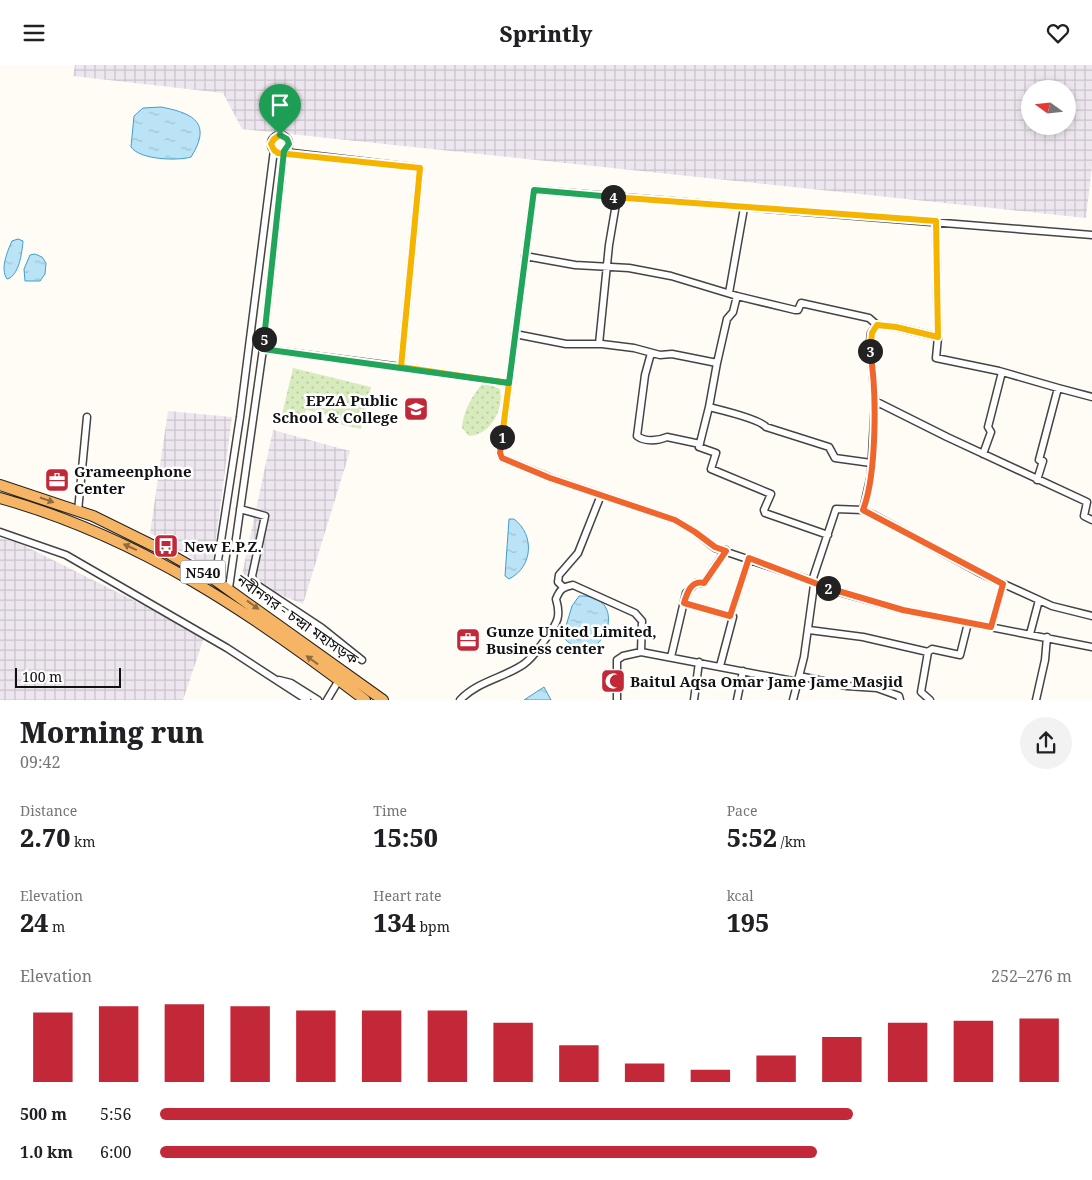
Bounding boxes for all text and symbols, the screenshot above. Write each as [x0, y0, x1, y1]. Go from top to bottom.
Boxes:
text: Sprintly [500, 18, 592, 48]
icon: menu [20, 19, 48, 47]
icon: heart [1044, 19, 1072, 47]
north arrow [1021, 80, 1076, 135]
map controls [1021, 80, 1076, 135]
pin [259, 84, 301, 135]
icon: arrive [266, 91, 294, 119]
pin: 4 [600, 185, 626, 209]
text: 4 [610, 188, 617, 207]
pin: 5 [252, 327, 276, 351]
text: 5 [261, 330, 268, 349]
pin: 3 [858, 339, 882, 363]
text: 3 [867, 342, 874, 361]
place label: EPZA Public School & College [273, 390, 398, 427]
school or university icon: EPZA Public School & College [403, 396, 429, 422]
pin: 1 [490, 425, 514, 449]
text: 1 [499, 428, 506, 447]
place label: Grameenphone Center [74, 461, 192, 498]
office icon: Grameenphone Center [44, 467, 70, 493]
one-way arrow [39, 497, 54, 504]
bus stop icon: New E.P.Z. [153, 533, 179, 559]
place label: New E.P.Z. [184, 536, 262, 556]
one-way arrow [123, 543, 137, 551]
road number: N540 [180, 561, 226, 583]
street label: নবীনগর - চন্দ্রা মহাসড়ক [232, 569, 364, 669]
pin: 2 [816, 575, 840, 601]
text: 2 [825, 579, 832, 598]
one-way arrow [246, 600, 260, 610]
place label: Gunze United Limited, Business center [486, 621, 657, 658]
office icon: Gunze United Limited, Business center [455, 627, 481, 653]
one-way arrow [306, 655, 319, 666]
scale bar [15, 665, 121, 688]
text: 100 m [22, 667, 62, 686]
mosque icon: Baitul Aqsa Omar Jame Jame Masjid [600, 668, 626, 694]
place label: Baitul Aqsa Omar Jame Jame Masjid [630, 671, 903, 691]
text: Morning run [20, 713, 204, 751]
button: share [1020, 717, 1072, 769]
text: 09:42 [20, 751, 60, 773]
text: Distance [20, 801, 77, 820]
text: Time [373, 801, 407, 820]
text: Pace [727, 801, 757, 820]
text: 2.70 [20, 820, 70, 854]
text: 15:50 [373, 820, 438, 854]
text: 5:52 [727, 820, 777, 854]
text: km [70, 832, 95, 851]
text: /km [777, 832, 806, 851]
text: Elevation [20, 886, 83, 905]
text: Heart rate [373, 886, 442, 905]
text: kcal [727, 886, 754, 905]
text: 24 [20, 905, 48, 939]
text: 134 [373, 905, 416, 939]
text: 195 [727, 905, 769, 939]
text: m [48, 917, 65, 936]
text: bpm [416, 917, 450, 936]
text: Elevation [20, 965, 92, 987]
text: 252–276 m [991, 965, 1072, 987]
text: 500 m [20, 1103, 67, 1125]
text: 5:56 [100, 1103, 131, 1125]
text: 1.0 km [20, 1141, 73, 1163]
text: 6:00 [100, 1141, 131, 1163]

